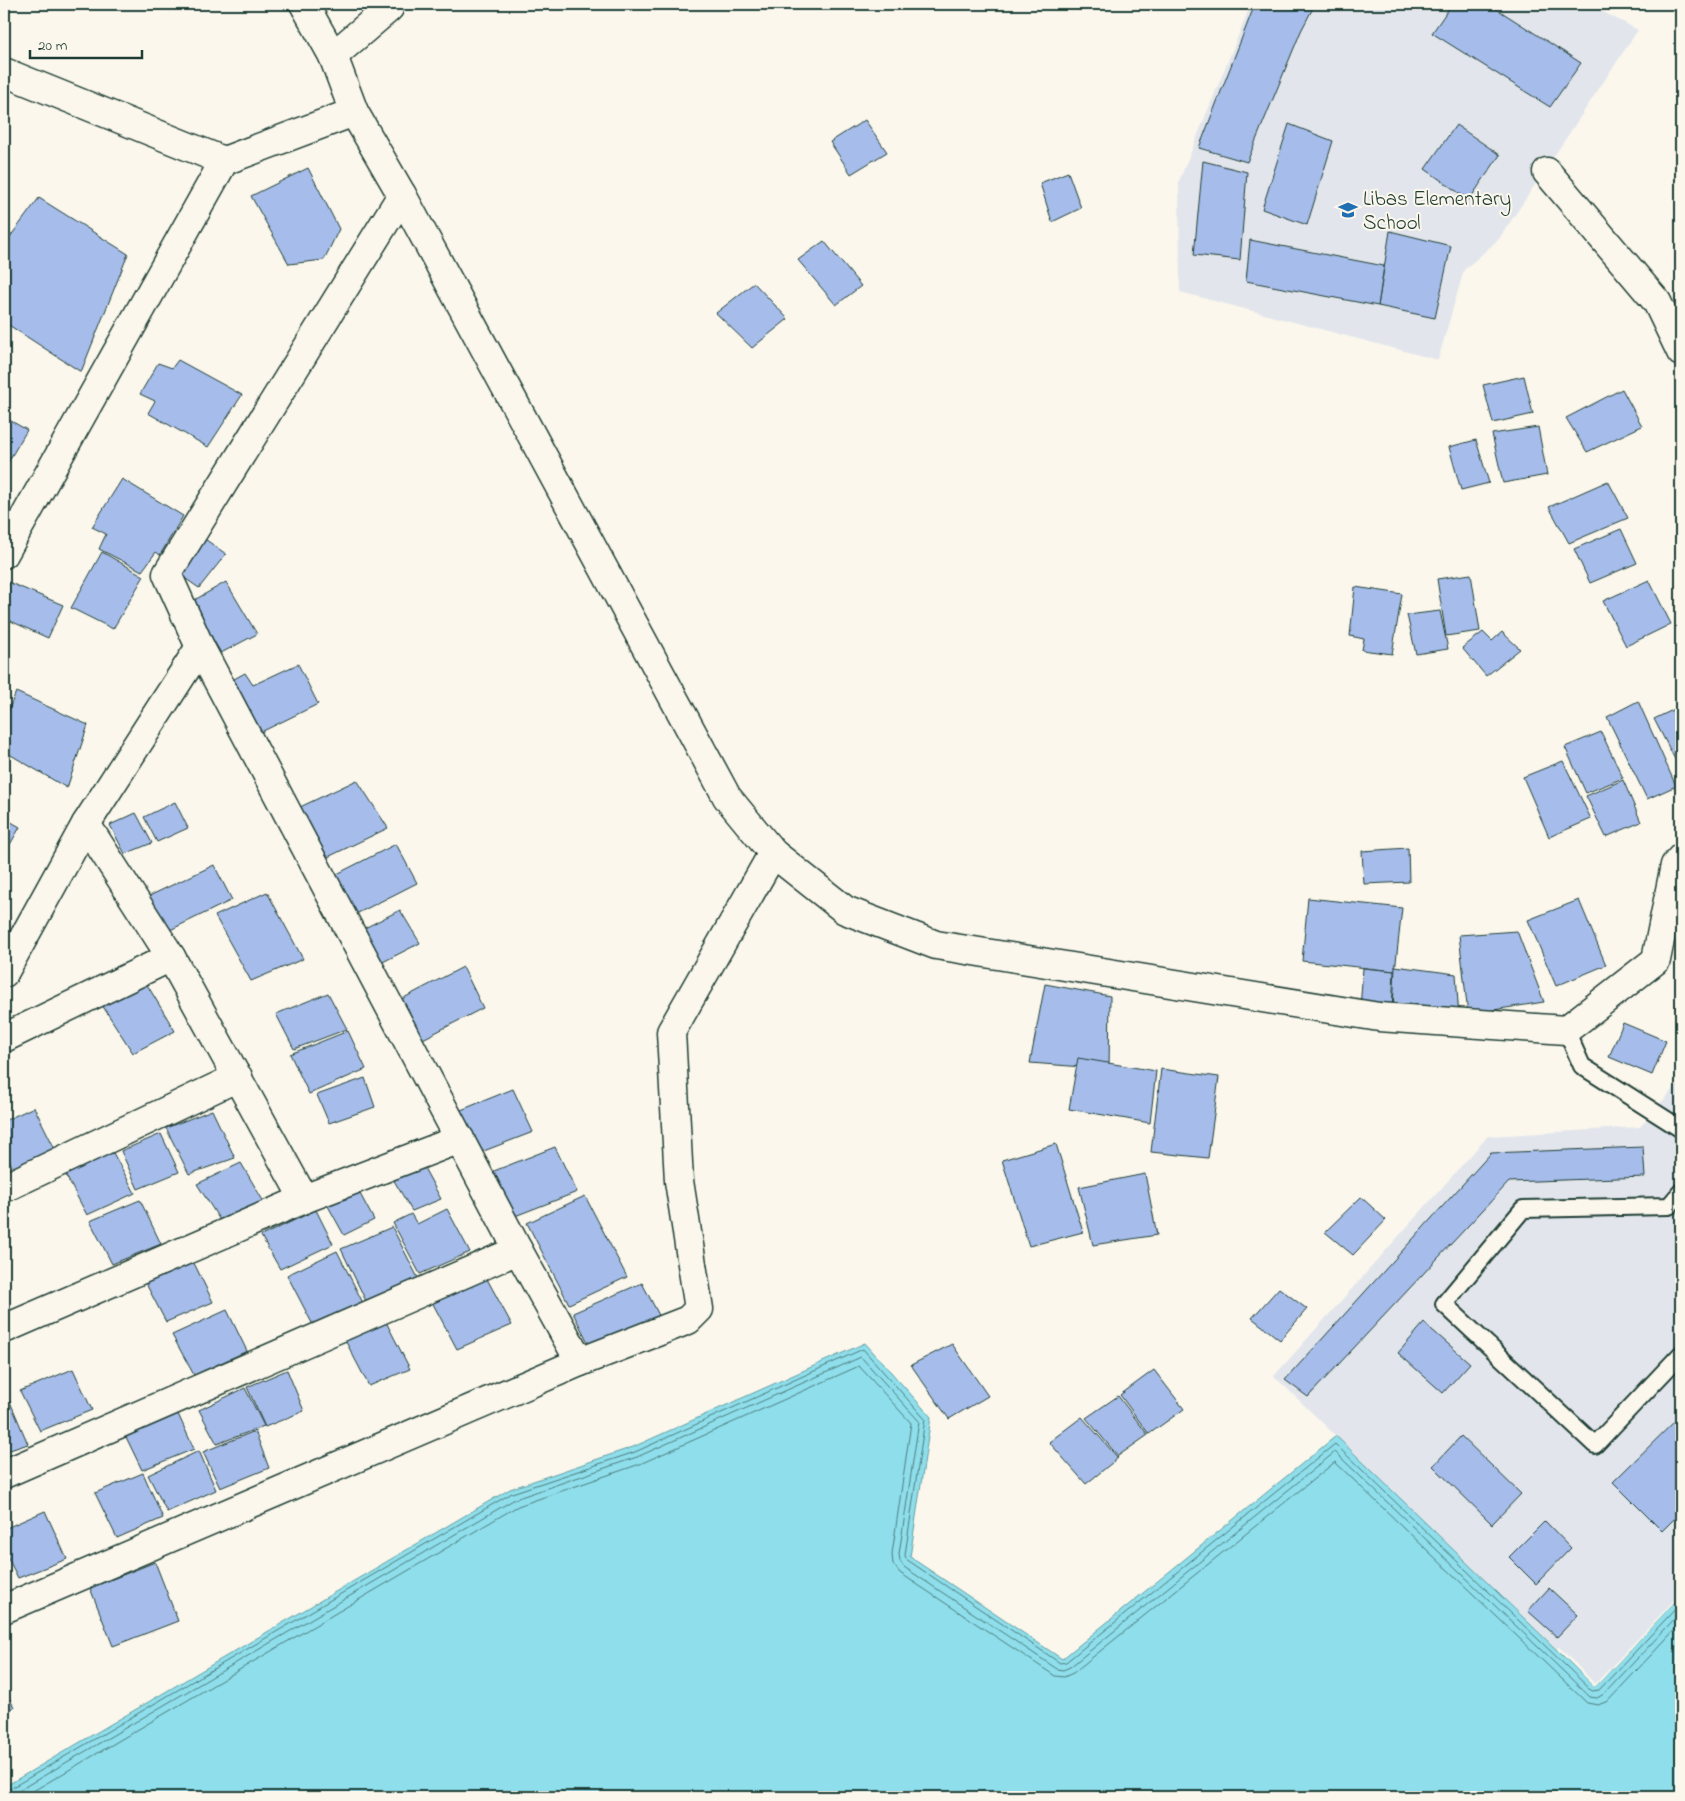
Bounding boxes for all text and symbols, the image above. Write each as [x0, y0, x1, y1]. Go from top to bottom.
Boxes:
scale bar [30, 28, 142, 60]
text: 20 m [38, 35, 68, 57]
place label: Libas Elementary School [1363, 185, 1511, 239]
school or university icon: Libas Elementary School [1337, 199, 1359, 221]

